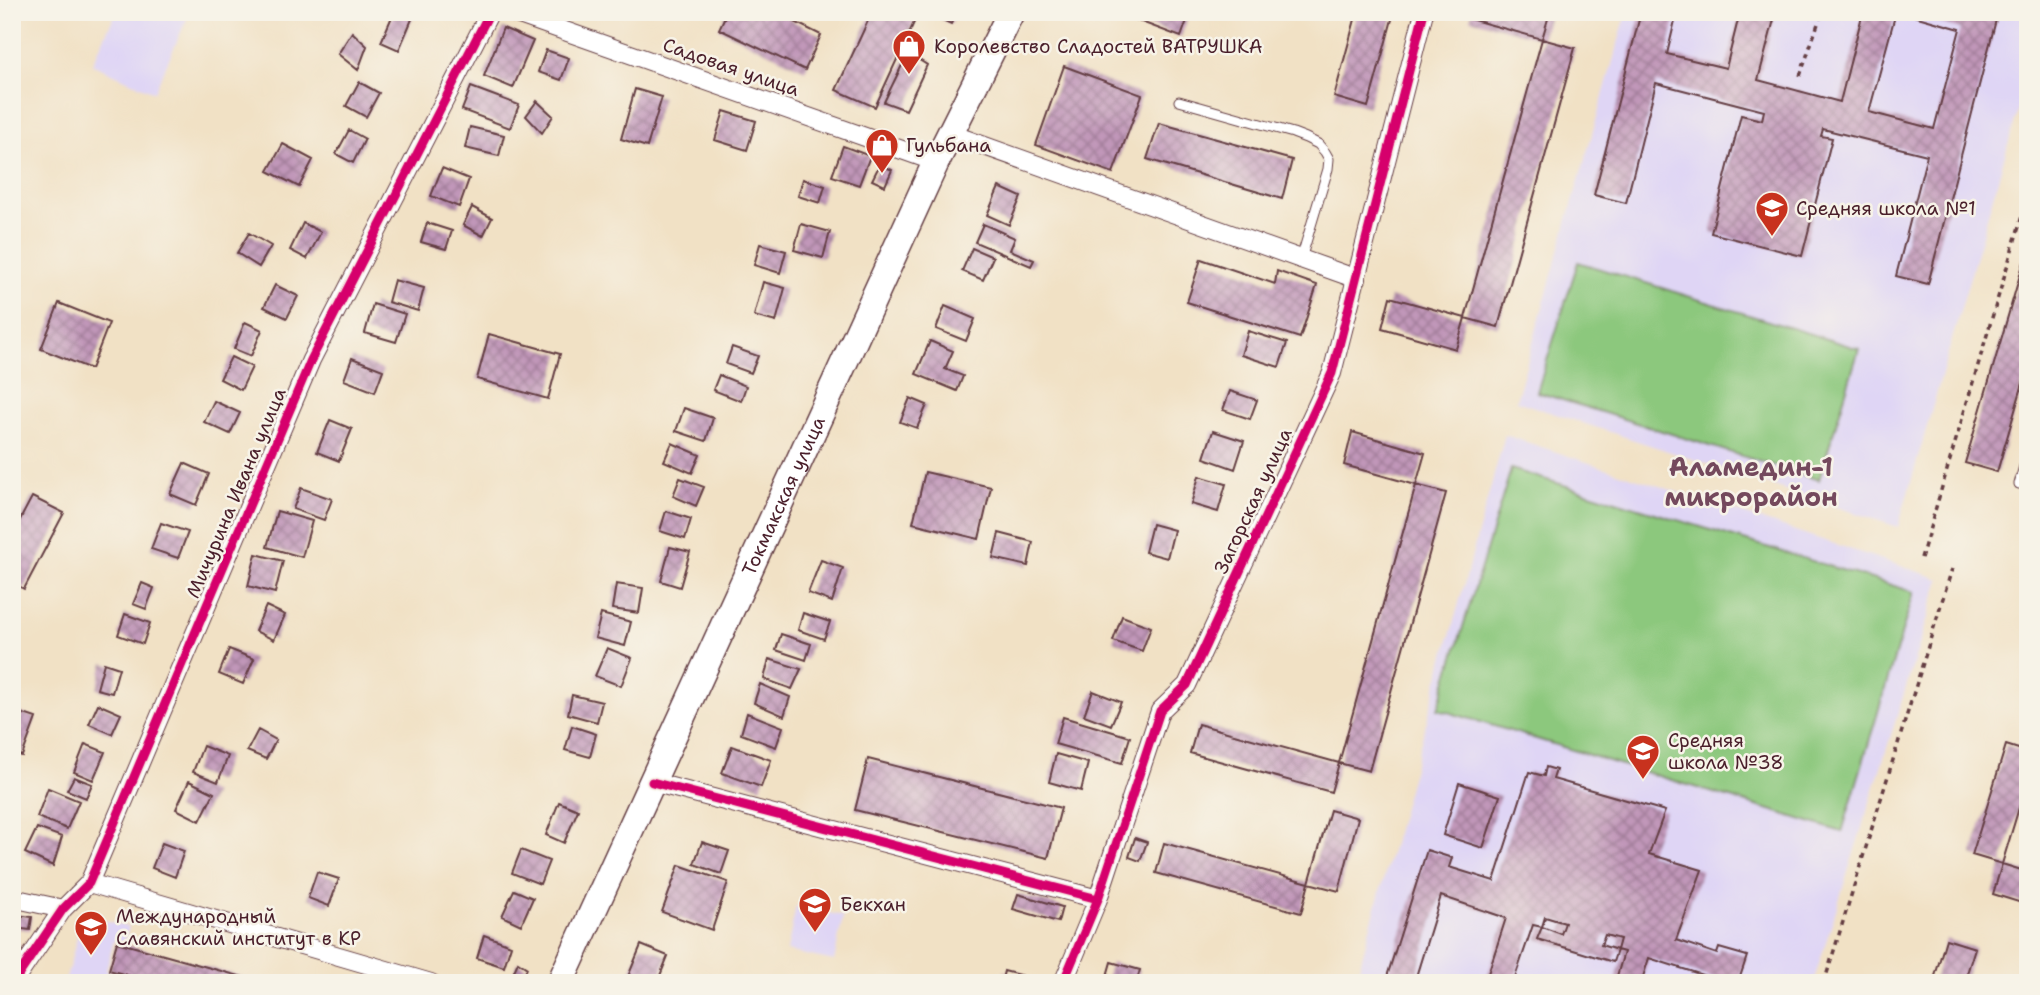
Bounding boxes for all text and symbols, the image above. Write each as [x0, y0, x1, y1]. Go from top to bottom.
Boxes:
shop icon: Королевство Сладостей ВАТРУШКА [890, 27, 928, 76]
street label: Садовая улица [659, 32, 803, 102]
place label: Королевство Сладостей ВАТРУШКА [934, 34, 1263, 59]
shop icon: Гульбана [863, 126, 901, 175]
place label: Гульбана [906, 133, 991, 158]
school or university icon: Средняя школа №1 [1753, 189, 1791, 238]
place label: Средняя школа №1 [1796, 196, 1976, 221]
street label: Мичурина Ивана улица [180, 384, 292, 602]
street label: Токмакская улица [736, 412, 831, 579]
street label: Загорская улица [1208, 424, 1298, 578]
district label: Аламедин-1 микрорайон [1664, 449, 1838, 514]
place label: Средняя школа №38 [1668, 728, 1784, 775]
school or university icon: Средняя школа №38 [1624, 732, 1662, 781]
school or university icon: Бекхан [796, 885, 834, 934]
place label: Бекхан [840, 892, 906, 917]
place label: Международный Славянский институт в КР [116, 904, 361, 951]
school or university icon: Международный Славянский институт в КР [72, 908, 110, 957]

